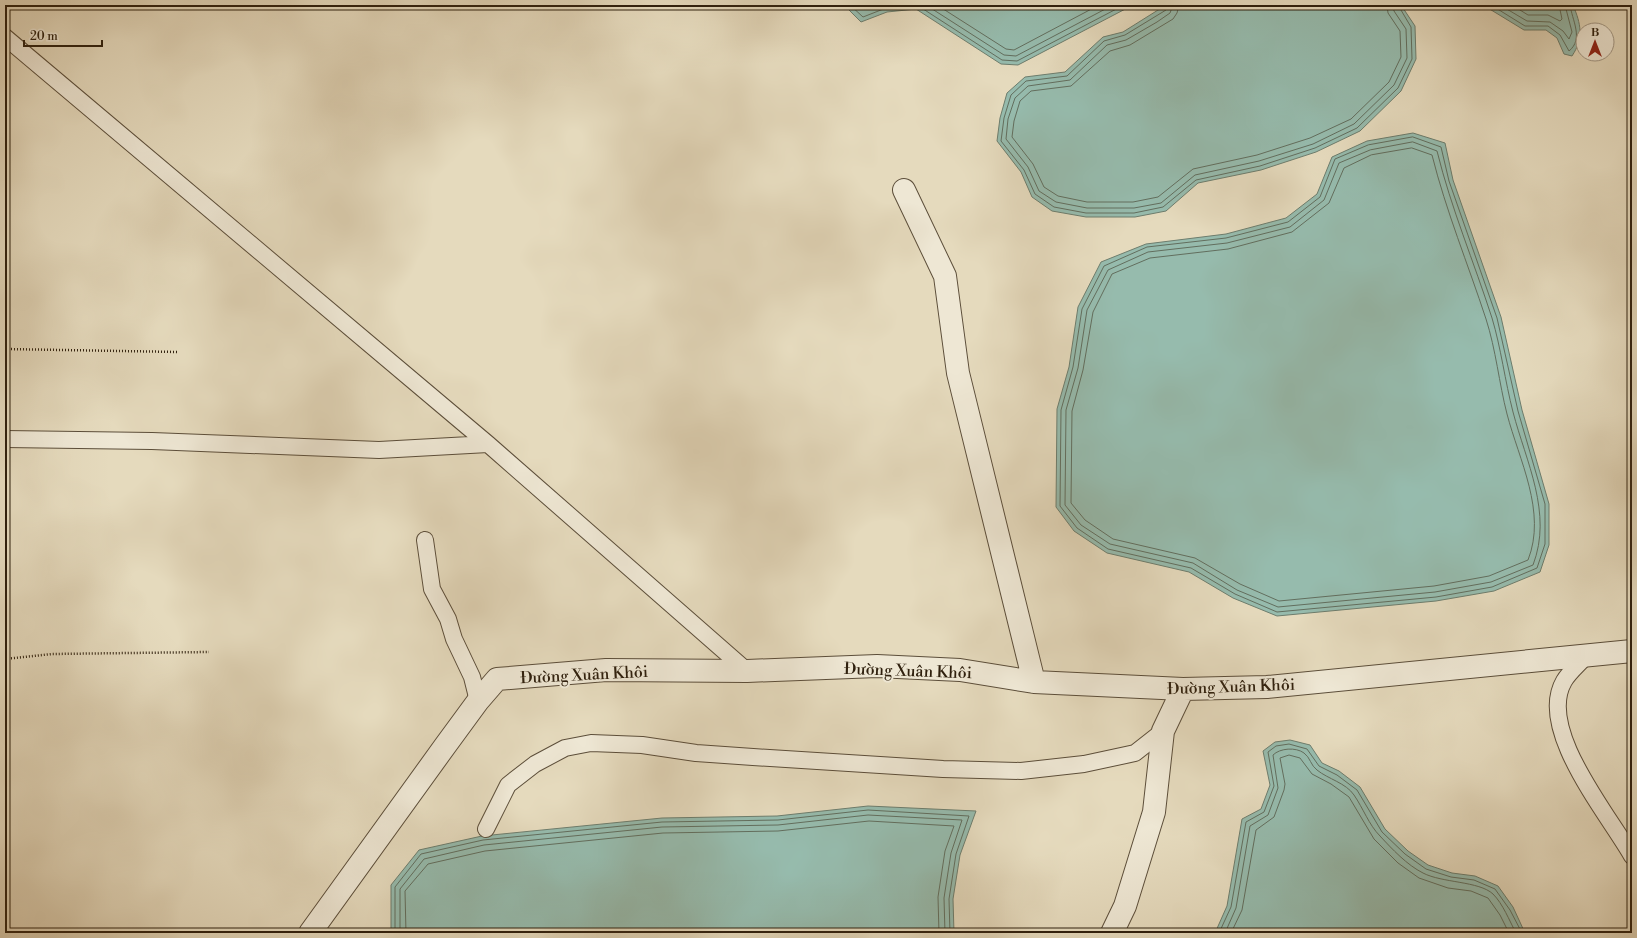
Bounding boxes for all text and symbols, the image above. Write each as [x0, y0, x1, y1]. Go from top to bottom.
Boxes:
scale bar [24, 22, 102, 48]
north arrow [1575, 22, 1615, 62]
text: B [1591, 26, 1599, 40]
text: 20 m [30, 29, 58, 44]
street label: Đường Xuân Khôi [844, 659, 972, 683]
street label: Đường Xuân Khôi [520, 662, 648, 688]
street label: Đường Xuân Khôi [1167, 675, 1295, 699]

